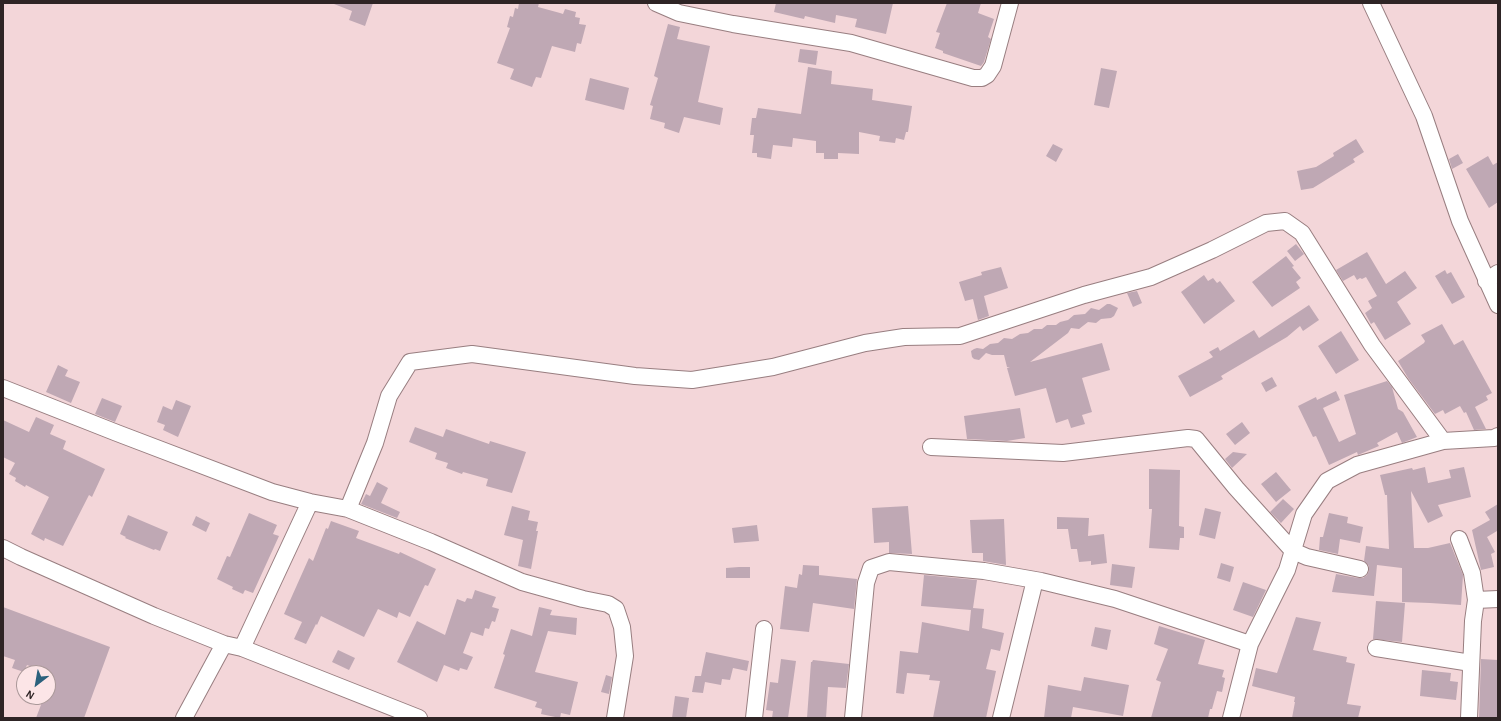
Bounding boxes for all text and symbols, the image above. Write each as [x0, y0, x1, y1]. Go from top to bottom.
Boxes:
north arrow [16, 665, 56, 705]
text: N [24, 688, 36, 702]

